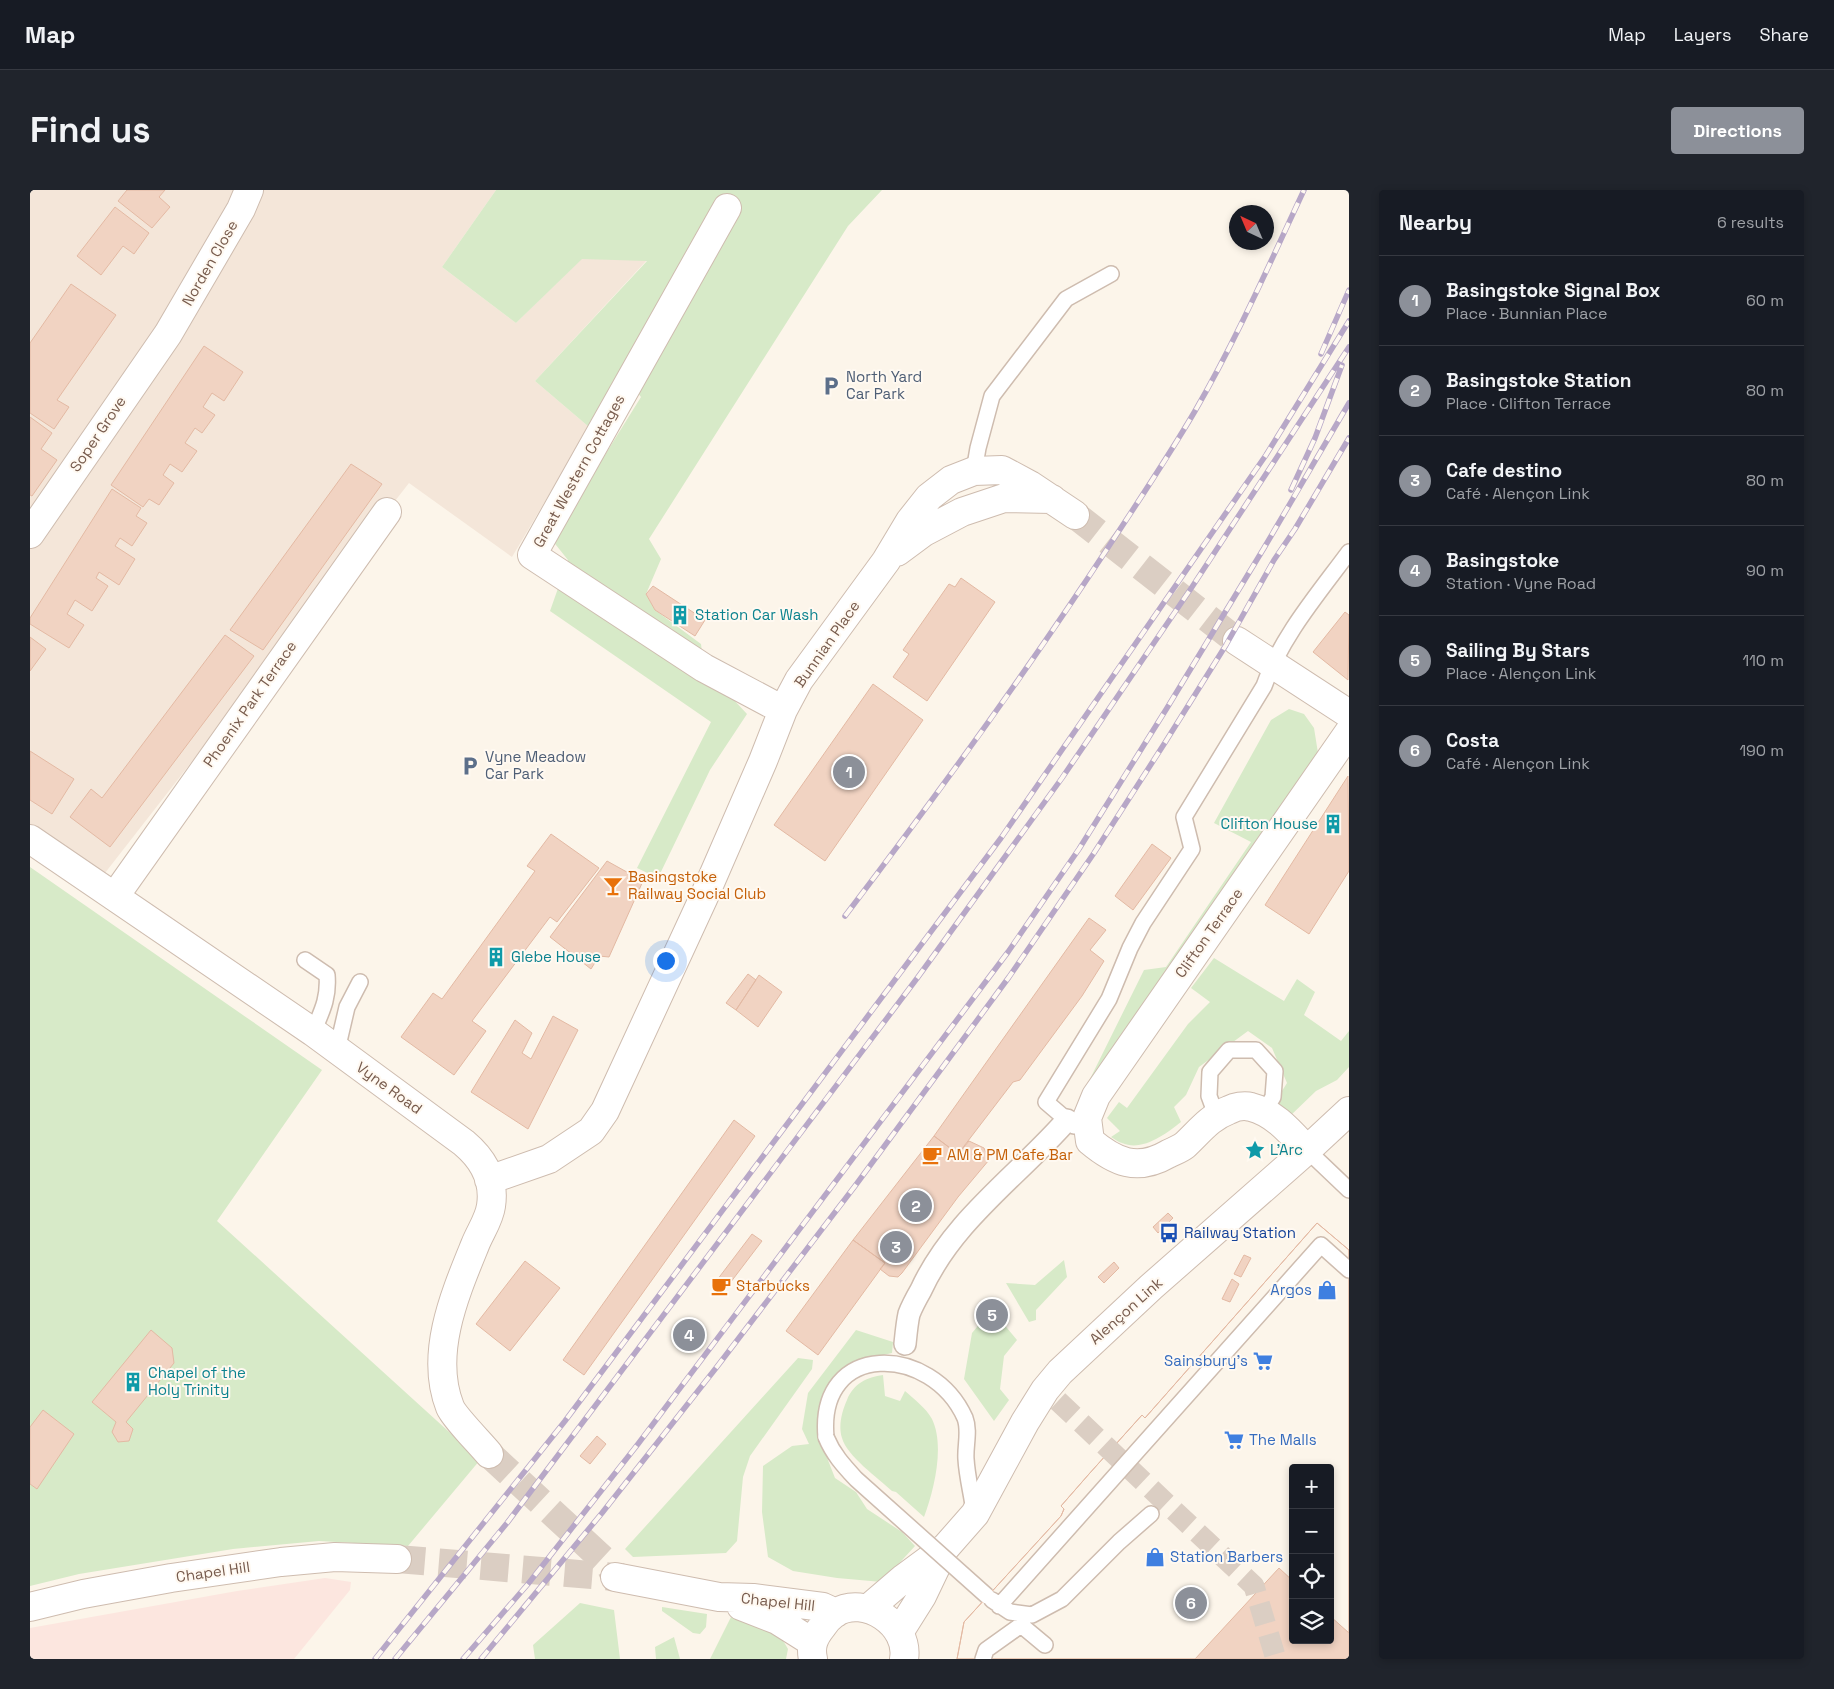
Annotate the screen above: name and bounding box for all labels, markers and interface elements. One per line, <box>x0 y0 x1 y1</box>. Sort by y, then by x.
text: Map <box>25 19 75 50</box>
text: Map <box>1608 23 1646 46</box>
text: Layers <box>1674 23 1731 46</box>
text: Share <box>1759 23 1809 46</box>
button: Directions <box>1671 107 1804 154</box>
text: Find us <box>30 108 151 152</box>
north arrow <box>1229 205 1274 250</box>
text: Nearby <box>1399 209 1472 236</box>
text: 6 results <box>1717 212 1784 233</box>
street label: Norden Close <box>177 217 242 309</box>
text: Basingstoke Signal Box <box>1446 278 1660 303</box>
text: 1 <box>1411 290 1419 311</box>
text: 60 m <box>1746 290 1784 311</box>
text: Place · Bunnian Place <box>1446 303 1607 324</box>
place label: North Yard Car Park <box>846 367 922 403</box>
text: Basingstoke Station <box>1446 368 1632 393</box>
parking icon: North Yard Car Park <box>820 375 842 397</box>
text: 2 <box>1410 380 1420 401</box>
text: 80 m <box>1746 380 1784 401</box>
street label: Great Western Cottages <box>529 391 629 551</box>
street label: Soper Grove <box>65 392 130 475</box>
text: Place · Clifton Terrace <box>1446 393 1611 414</box>
text: Cafe destino <box>1446 458 1562 483</box>
text: 3 <box>1410 470 1420 491</box>
text: 80 m <box>1746 470 1784 491</box>
text: Café · Alençon Link <box>1446 483 1590 504</box>
text: Basingstoke <box>1446 548 1559 573</box>
text: 4 <box>1410 560 1420 581</box>
text: 90 m <box>1746 560 1784 581</box>
text: Station · Vyne Road <box>1446 573 1596 594</box>
street label: Bunnian Place <box>790 596 864 691</box>
building icon: Station Car Wash <box>669 604 691 626</box>
place label: Station Car Wash <box>695 605 818 624</box>
street label: Phoenix Park Terrace <box>199 637 301 771</box>
text: Sailing By Stars <box>1446 638 1590 663</box>
text: 5 <box>1410 650 1420 671</box>
text: 110 m <box>1742 650 1784 671</box>
text: Place · Alençon Link <box>1446 663 1596 684</box>
text: Costa <box>1446 728 1499 753</box>
text: 6 <box>1410 740 1420 761</box>
text: 190 m <box>1739 740 1784 761</box>
place label: Vyne Meadow Car Park <box>485 747 586 783</box>
pin: 1 <box>833 753 865 791</box>
text: Café · Alençon Link <box>1446 753 1590 774</box>
parking icon: Vyne Meadow Car Park <box>459 755 481 777</box>
building icon: Clifton House <box>1322 813 1344 835</box>
place label: Clifton House <box>1221 814 1318 833</box>
place label: Basingstoke Railway Social Club <box>628 867 766 903</box>
bar icon: Basingstoke Railway Social Club <box>602 875 624 897</box>
street label: Clifton Terrace <box>1171 884 1247 981</box>
building icon: Glebe House <box>485 946 507 968</box>
place label: Glebe House <box>511 947 601 966</box>
your location <box>653 948 679 974</box>
street label: Vyne Road <box>353 1057 426 1118</box>
place icon: L'Arc <box>1244 1139 1266 1161</box>
place label: L'Arc <box>1270 1140 1303 1159</box>
cafe icon: AM & PM Cafe Bar <box>921 1144 943 1166</box>
place label: AM & PM Cafe Bar <box>947 1145 1073 1164</box>
pin: 2 <box>900 1187 932 1225</box>
bus stop icon: Railway Station <box>1158 1222 1180 1244</box>
place label: Railway Station <box>1184 1223 1296 1242</box>
pin: 3 <box>880 1228 912 1266</box>
street label: Alençon Link <box>1085 1273 1166 1348</box>
cafe icon: Starbucks <box>710 1275 732 1297</box>
place label: Starbucks <box>736 1276 810 1295</box>
shop icon: Argos <box>1316 1279 1338 1301</box>
place label: Argos <box>1270 1280 1312 1299</box>
pin: 5 <box>976 1296 1008 1334</box>
pin: 4 <box>673 1316 705 1354</box>
supermarket icon: Sainsbury's <box>1252 1350 1274 1372</box>
place label: Sainsbury's <box>1164 1351 1248 1370</box>
place label: Chapel of the Holy Trinity <box>148 1363 246 1399</box>
building icon: Chapel of the Holy Trinity <box>122 1371 144 1393</box>
supermarket icon: The Malls <box>1223 1429 1245 1451</box>
place label: The Malls <box>1249 1430 1317 1449</box>
map controls <box>1289 1464 1334 1644</box>
button: + <box>1289 1464 1334 1509</box>
button: − <box>1289 1509 1334 1554</box>
shop icon: Station Barbers <box>1144 1546 1166 1568</box>
place label: Station Barbers <box>1170 1547 1283 1566</box>
button: locate <box>1289 1554 1334 1599</box>
street label: Chapel Hill <box>175 1557 251 1586</box>
pin: 6 <box>1175 1584 1207 1622</box>
street label: Chapel Hill <box>740 1588 816 1615</box>
button: layers <box>1289 1599 1334 1644</box>

